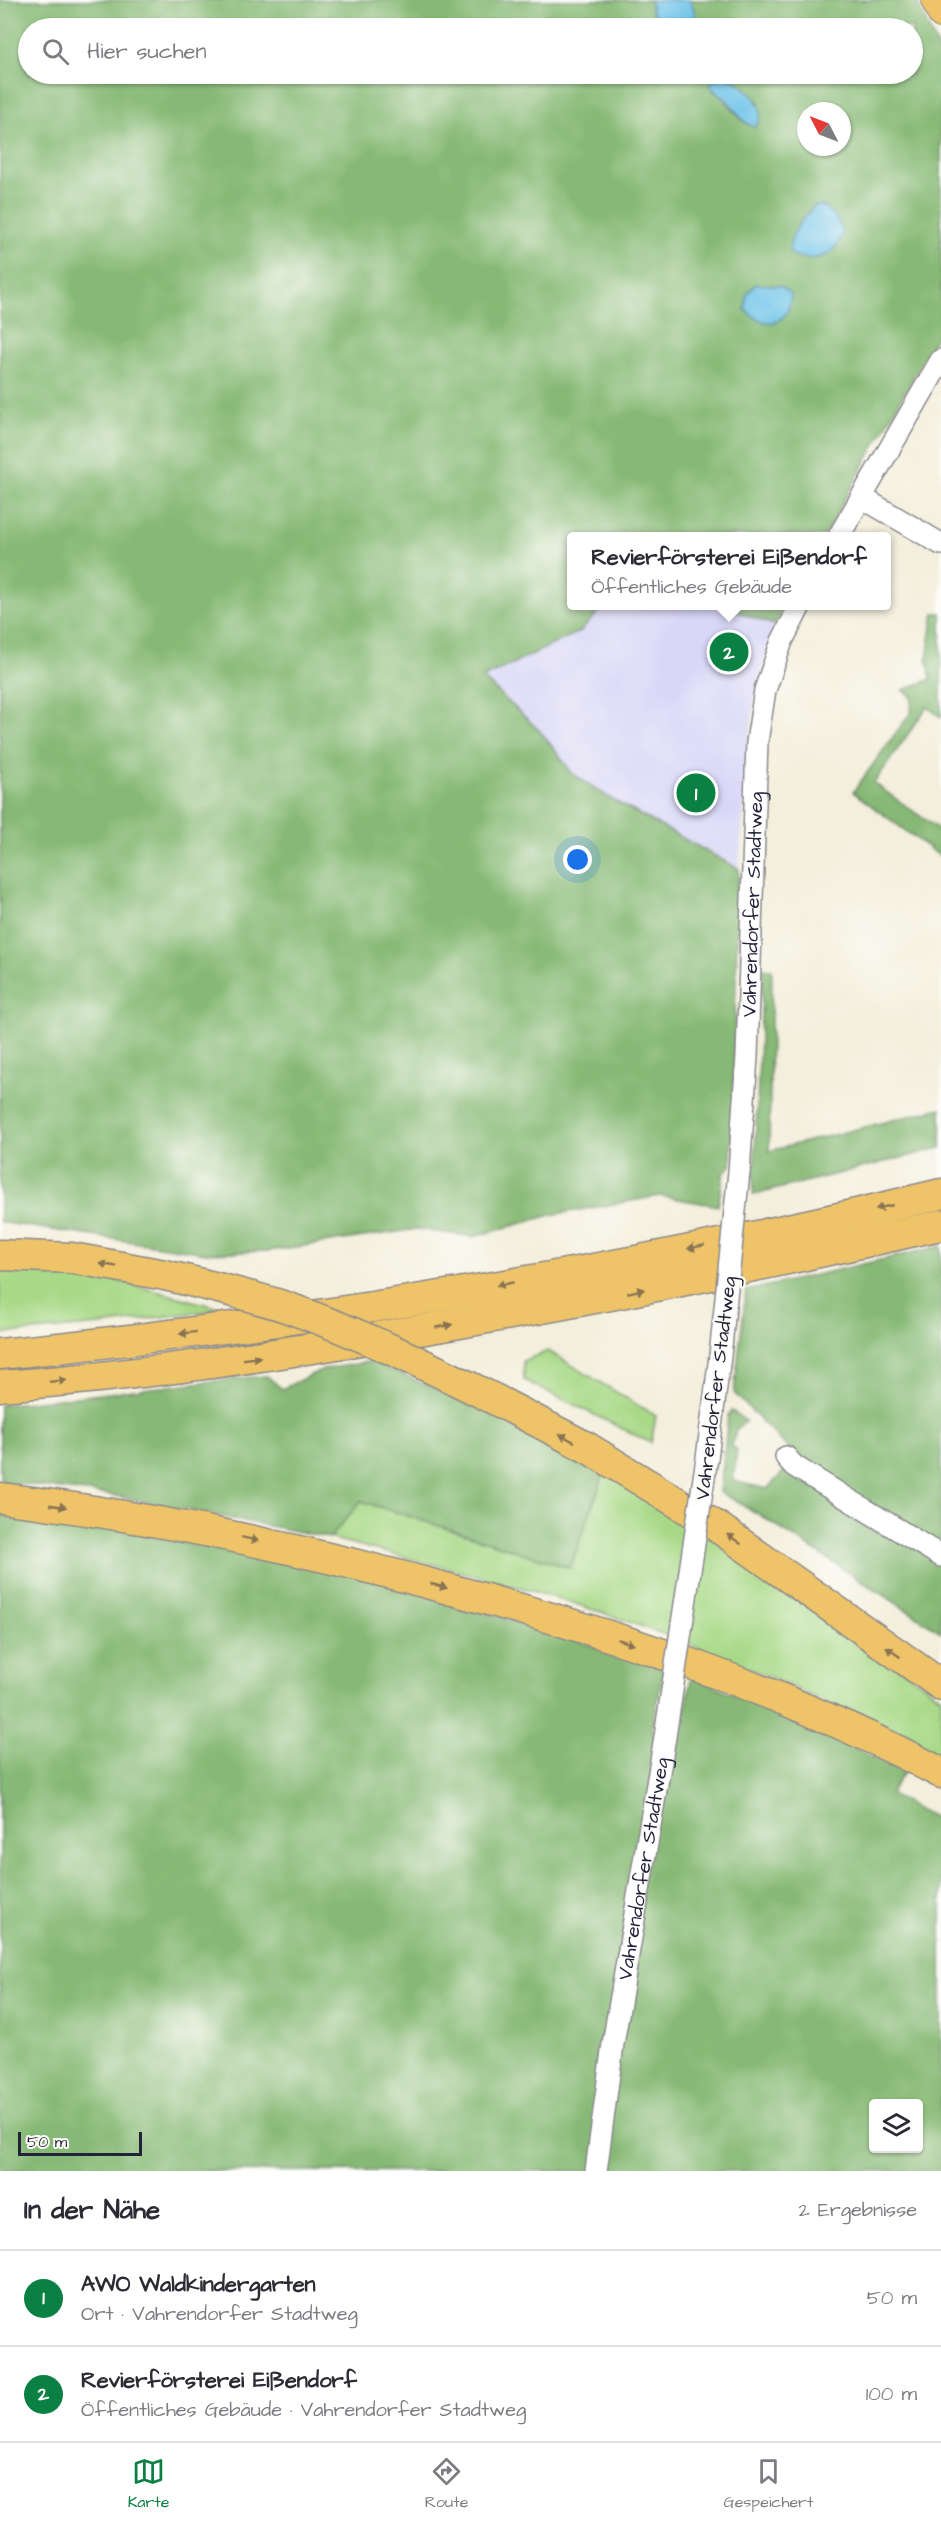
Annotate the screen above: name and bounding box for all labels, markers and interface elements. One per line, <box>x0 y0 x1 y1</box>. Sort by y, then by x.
search box <box>18 18 923 84</box>
icon: search <box>39 35 72 68</box>
text: Hier suchen <box>87 36 206 67</box>
north arrow <box>797 102 851 156</box>
popup <box>567 532 891 610</box>
text: Revierförsterei Eißendorf <box>591 542 867 573</box>
text: Öffentliches Gebäude <box>591 573 792 601</box>
pin: 2 <box>710 630 748 674</box>
pin: 1 <box>676 770 716 816</box>
street label: Vahrendorfer Stadtweg <box>735 791 771 1018</box>
your location <box>563 845 592 874</box>
one-way arrow <box>875 1202 893 1212</box>
one-way arrow <box>686 1243 705 1252</box>
one-way arrow <box>98 1260 117 1269</box>
street label: Vahrendorfer Stadtweg <box>688 1274 745 1502</box>
one-way arrow <box>495 1280 514 1289</box>
one-way arrow <box>627 1286 646 1295</box>
one-way arrow <box>435 1321 454 1330</box>
one-way arrow <box>178 1329 197 1338</box>
one-way arrow <box>242 1353 261 1362</box>
one-way arrow <box>49 1376 68 1386</box>
one-way arrow <box>559 1433 576 1443</box>
one-way arrow <box>49 1501 68 1510</box>
one-way arrow <box>727 1533 743 1545</box>
one-way arrow <box>241 1535 259 1545</box>
one-way arrow <box>430 1582 448 1591</box>
one-way arrow <box>617 1638 635 1648</box>
one-way arrow <box>886 1646 902 1658</box>
street label: Vahrendorfer Stadtweg <box>611 1755 677 1982</box>
map controls <box>869 2099 923 2153</box>
button: layers <box>869 2099 923 2153</box>
scale bar <box>18 2129 142 2156</box>
text: 50 m <box>27 2131 67 2153</box>
text: In der Nähe <box>24 2192 160 2228</box>
text: 2 Ergebnisse <box>798 2196 917 2224</box>
text: AWO Waldkindergarten <box>81 2269 316 2300</box>
text: 1 <box>42 2284 45 2312</box>
text: 50 m <box>867 2284 917 2312</box>
text: Ort · Vahrendorfer Stadtweg <box>81 2300 358 2328</box>
text: Revierförsterei Eißendorf <box>81 2365 357 2396</box>
text: 2 <box>38 2380 49 2408</box>
text: 100 m <box>866 2380 917 2408</box>
text: Öffentliches Gebäude · Vahrendorfer Stadtweg <box>81 2396 526 2424</box>
tab: Karte <box>128 2455 169 2513</box>
tab: Route <box>425 2455 468 2513</box>
tab: Gespeichert <box>724 2455 813 2513</box>

